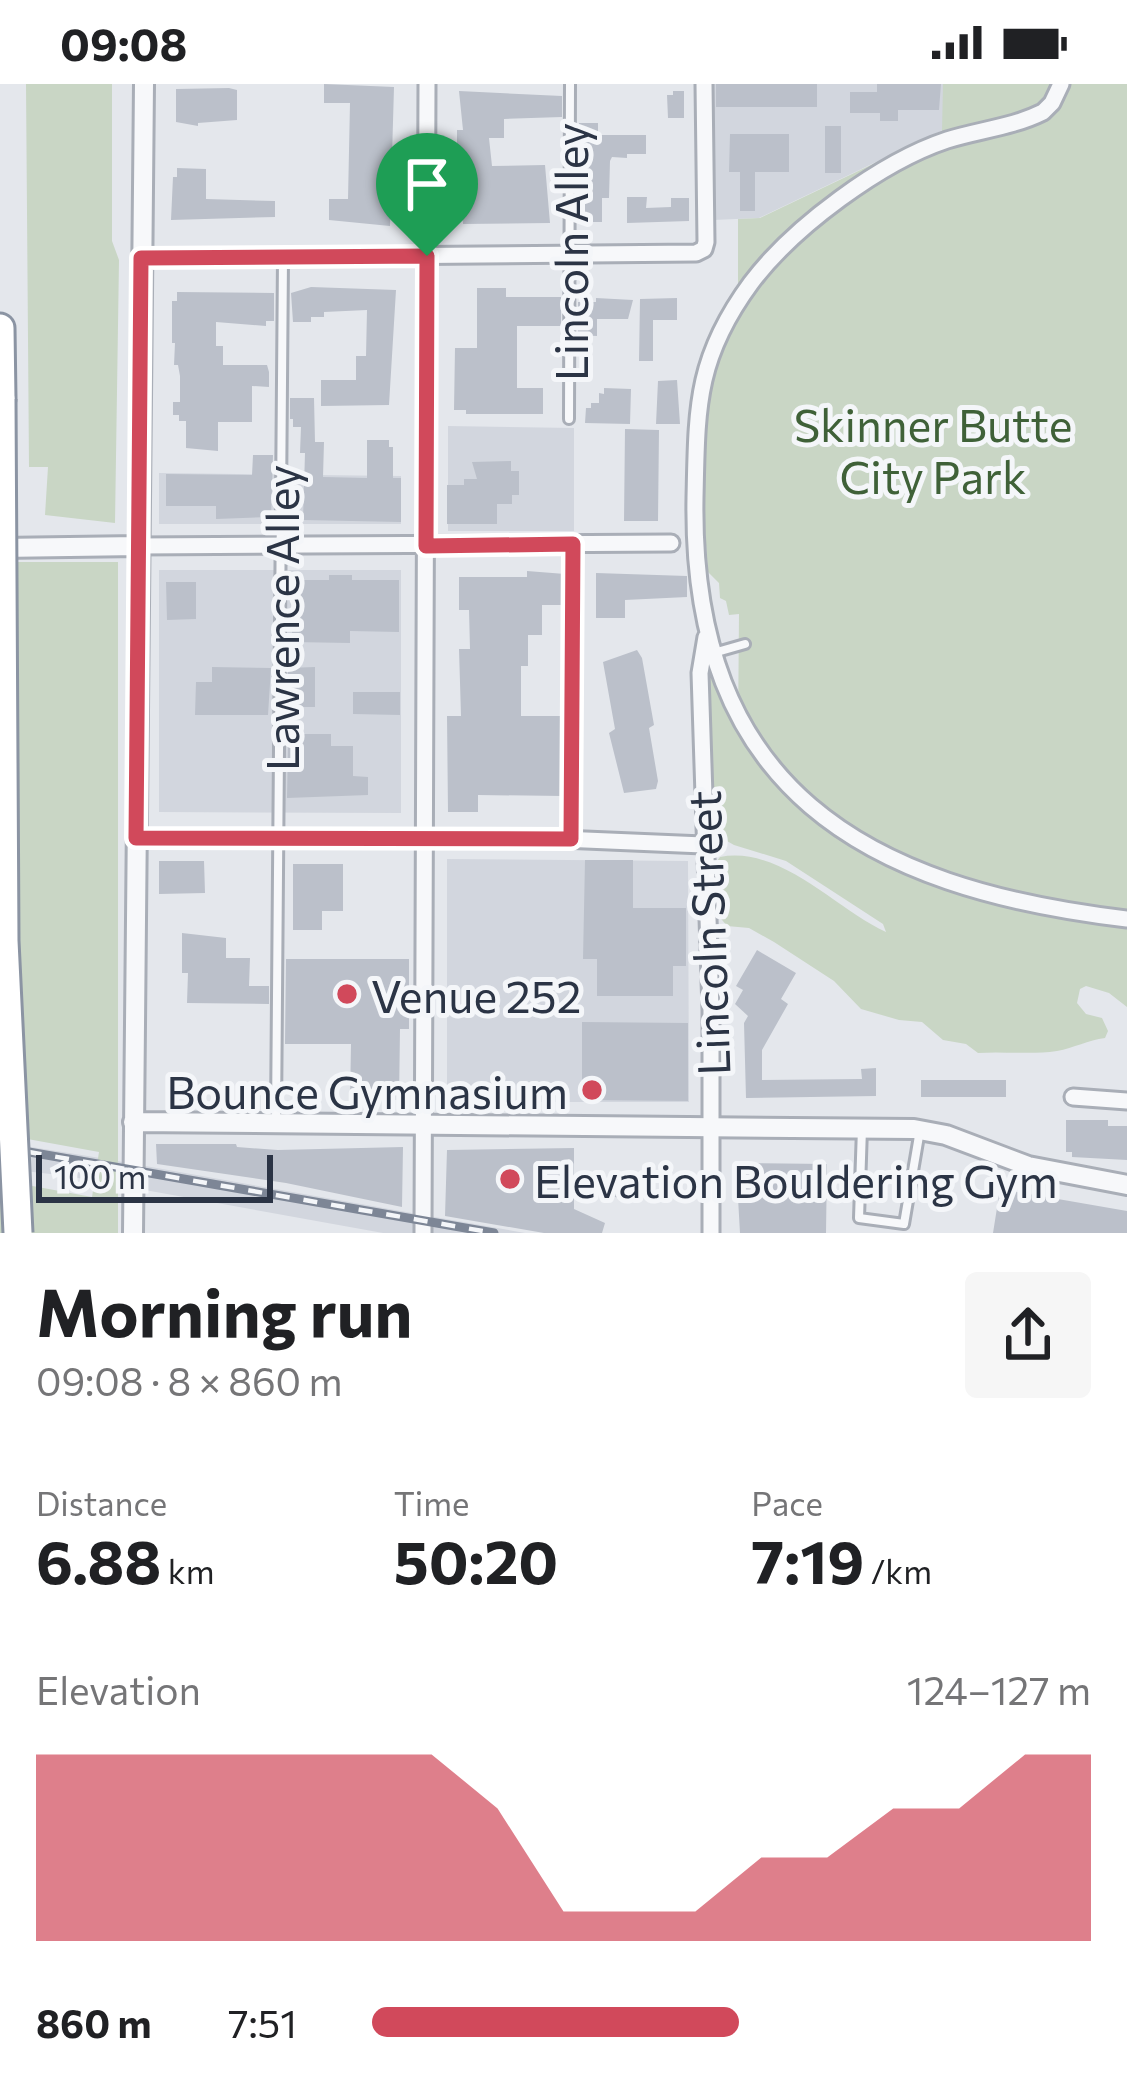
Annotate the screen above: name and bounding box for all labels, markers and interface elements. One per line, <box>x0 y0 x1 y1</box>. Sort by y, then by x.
text: 09:08 <box>60 15 187 70</box>
street label: Lincoln Alley <box>542 123 597 381</box>
pin <box>376 133 478 256</box>
icon: arrive <box>394 151 460 217</box>
park label: Skinner Butte City Park <box>794 396 1072 503</box>
street label: Lawrence Alley <box>253 465 308 771</box>
street label: Lincoln Street <box>675 789 739 1077</box>
place label: Venue 252 <box>371 967 582 1022</box>
marker: Venue 252 <box>334 981 360 1007</box>
place label: Bounce Gymnasium <box>166 1063 568 1118</box>
marker: Bounce Gymnasium <box>579 1077 605 1103</box>
scale bar <box>36 1149 273 1202</box>
place label: Elevation Bouldering Gym <box>534 1152 1058 1207</box>
text: 100 m <box>54 1155 146 1196</box>
marker: Elevation Bouldering Gym <box>497 1166 523 1192</box>
text: Morning run <box>36 1270 413 1351</box>
button: share <box>965 1272 1091 1398</box>
text: 09:08 · 8 × 860 m <box>36 1356 343 1404</box>
text: Distance <box>36 1482 167 1523</box>
text: Time <box>394 1482 470 1523</box>
text: Pace <box>751 1482 823 1523</box>
text: 6.88 <box>36 1523 161 1596</box>
text: 50:20 <box>394 1523 558 1596</box>
text: 7:19 <box>751 1523 864 1596</box>
text: km <box>161 1550 214 1591</box>
text: /km <box>864 1550 932 1591</box>
text: Elevation <box>36 1665 201 1713</box>
text: 124–127 m <box>907 1665 1091 1713</box>
text: 860 m <box>36 1998 152 2046</box>
text: 7:51 <box>228 1998 297 2046</box>

